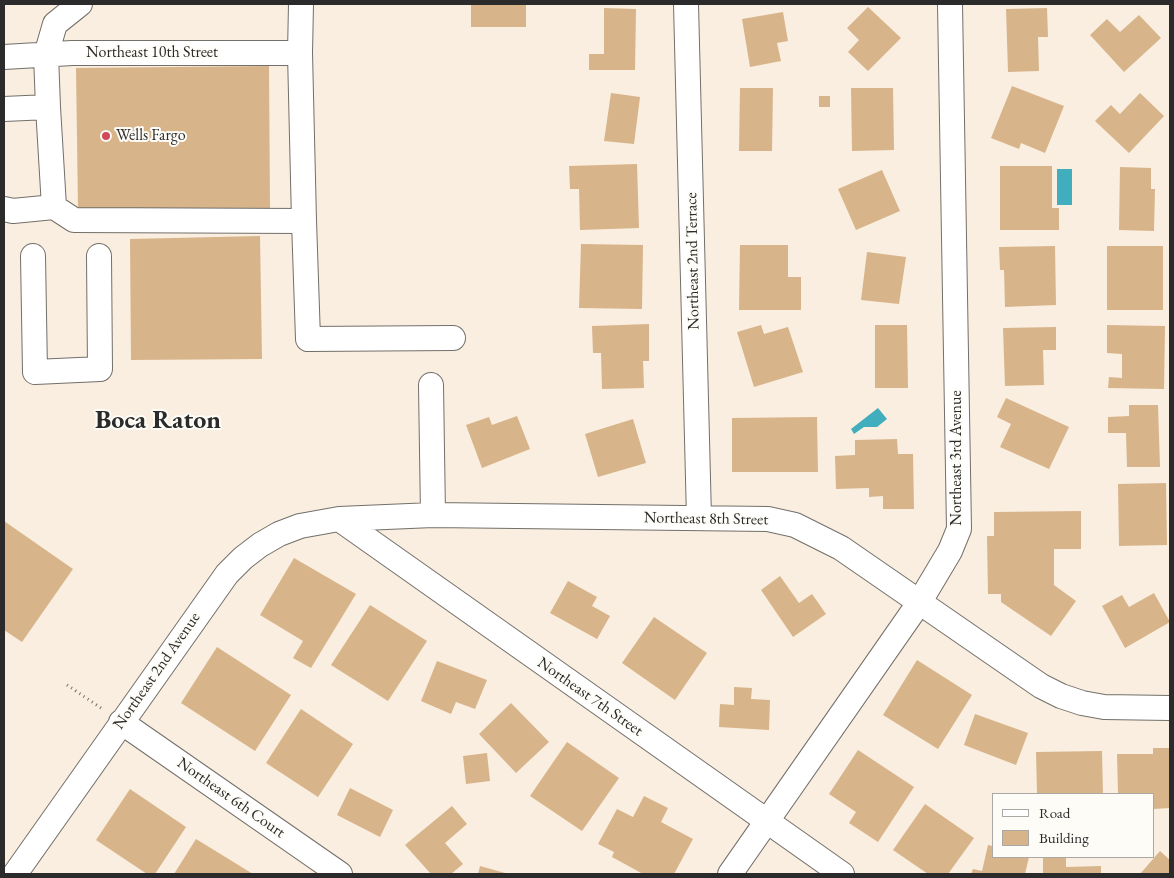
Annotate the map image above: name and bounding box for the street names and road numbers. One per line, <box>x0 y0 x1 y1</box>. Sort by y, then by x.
street label: Northeast 10th Street <box>86 43 218 63</box>
street label: Northeast 2nd Terrace <box>682 192 704 330</box>
street label: Northeast 3rd Avenue <box>947 390 967 526</box>
street label: Northeast 8th Street <box>644 508 768 530</box>
street label: Northeast 2nd Avenue <box>109 609 205 733</box>
street label: Northeast 7th Street <box>533 653 647 741</box>
street label: Northeast 6th Court <box>173 754 289 842</box>

